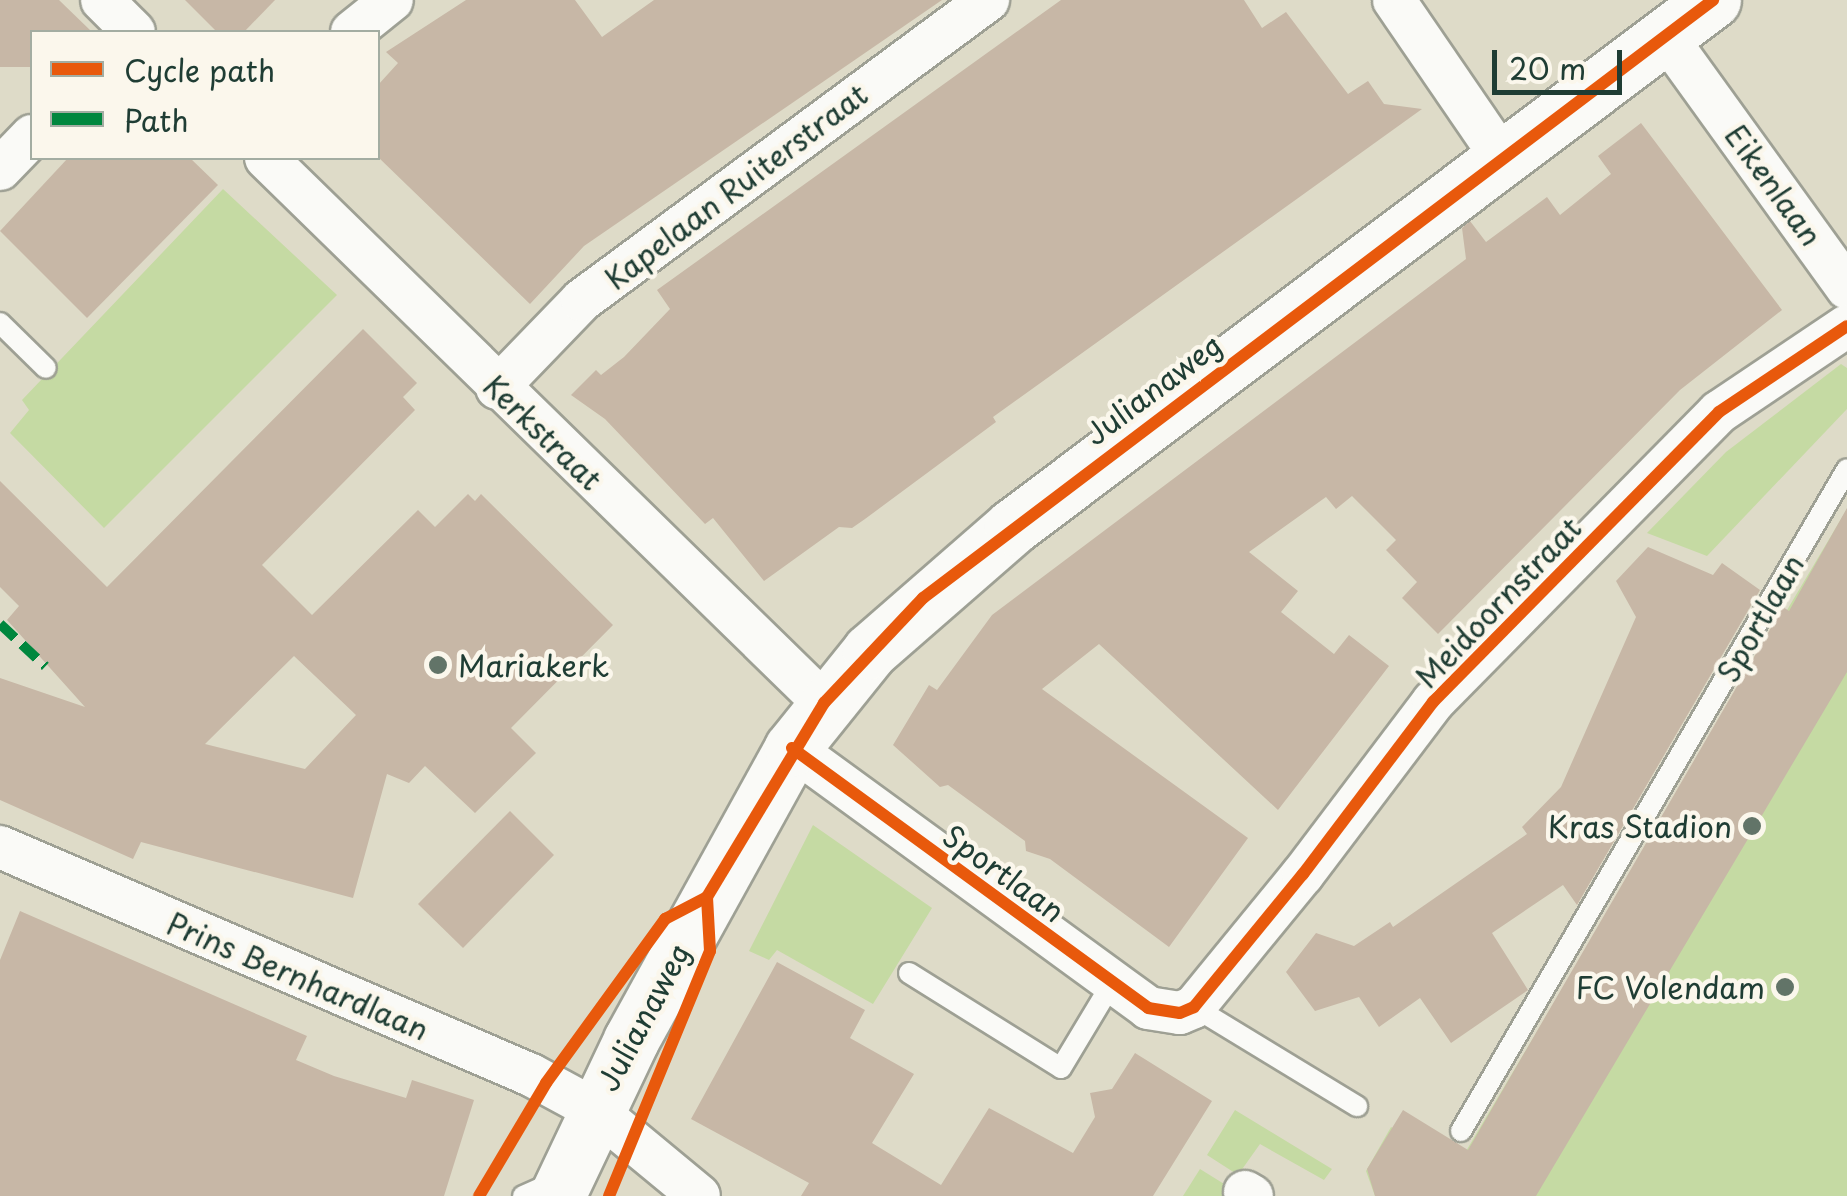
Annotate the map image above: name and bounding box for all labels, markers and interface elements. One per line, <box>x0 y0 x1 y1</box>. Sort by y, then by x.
legend <box>30 30 380 160</box>
scale bar <box>1497 30 1627 92</box>
text: 20 m <box>1509 45 1586 90</box>
text: Cycle path <box>124 47 275 92</box>
street label: Kapelaan Ruiterstraat <box>598 76 874 296</box>
text: Path <box>124 97 189 142</box>
street label: Eikenlaan <box>1718 117 1830 253</box>
street label: Julianaweg <box>1077 326 1229 452</box>
street label: Kerkstraat <box>476 367 610 497</box>
street label: Meidoornstraat <box>1408 509 1588 695</box>
street label: Sportlaan <box>1709 548 1811 688</box>
place label: Mariakerk <box>458 647 609 683</box>
marker: Mariakerk <box>427 654 449 676</box>
place label: Kras Stadion <box>1547 808 1732 844</box>
marker: Kras Stadion <box>1741 815 1763 837</box>
street label: Sportlaan <box>936 817 1072 929</box>
street label: Prins Bernhardlaan <box>162 905 434 1047</box>
street label: Julianaweg <box>589 937 697 1097</box>
place label: FC Volendam <box>1575 969 1765 1005</box>
marker: FC Volendam <box>1774 976 1796 998</box>

